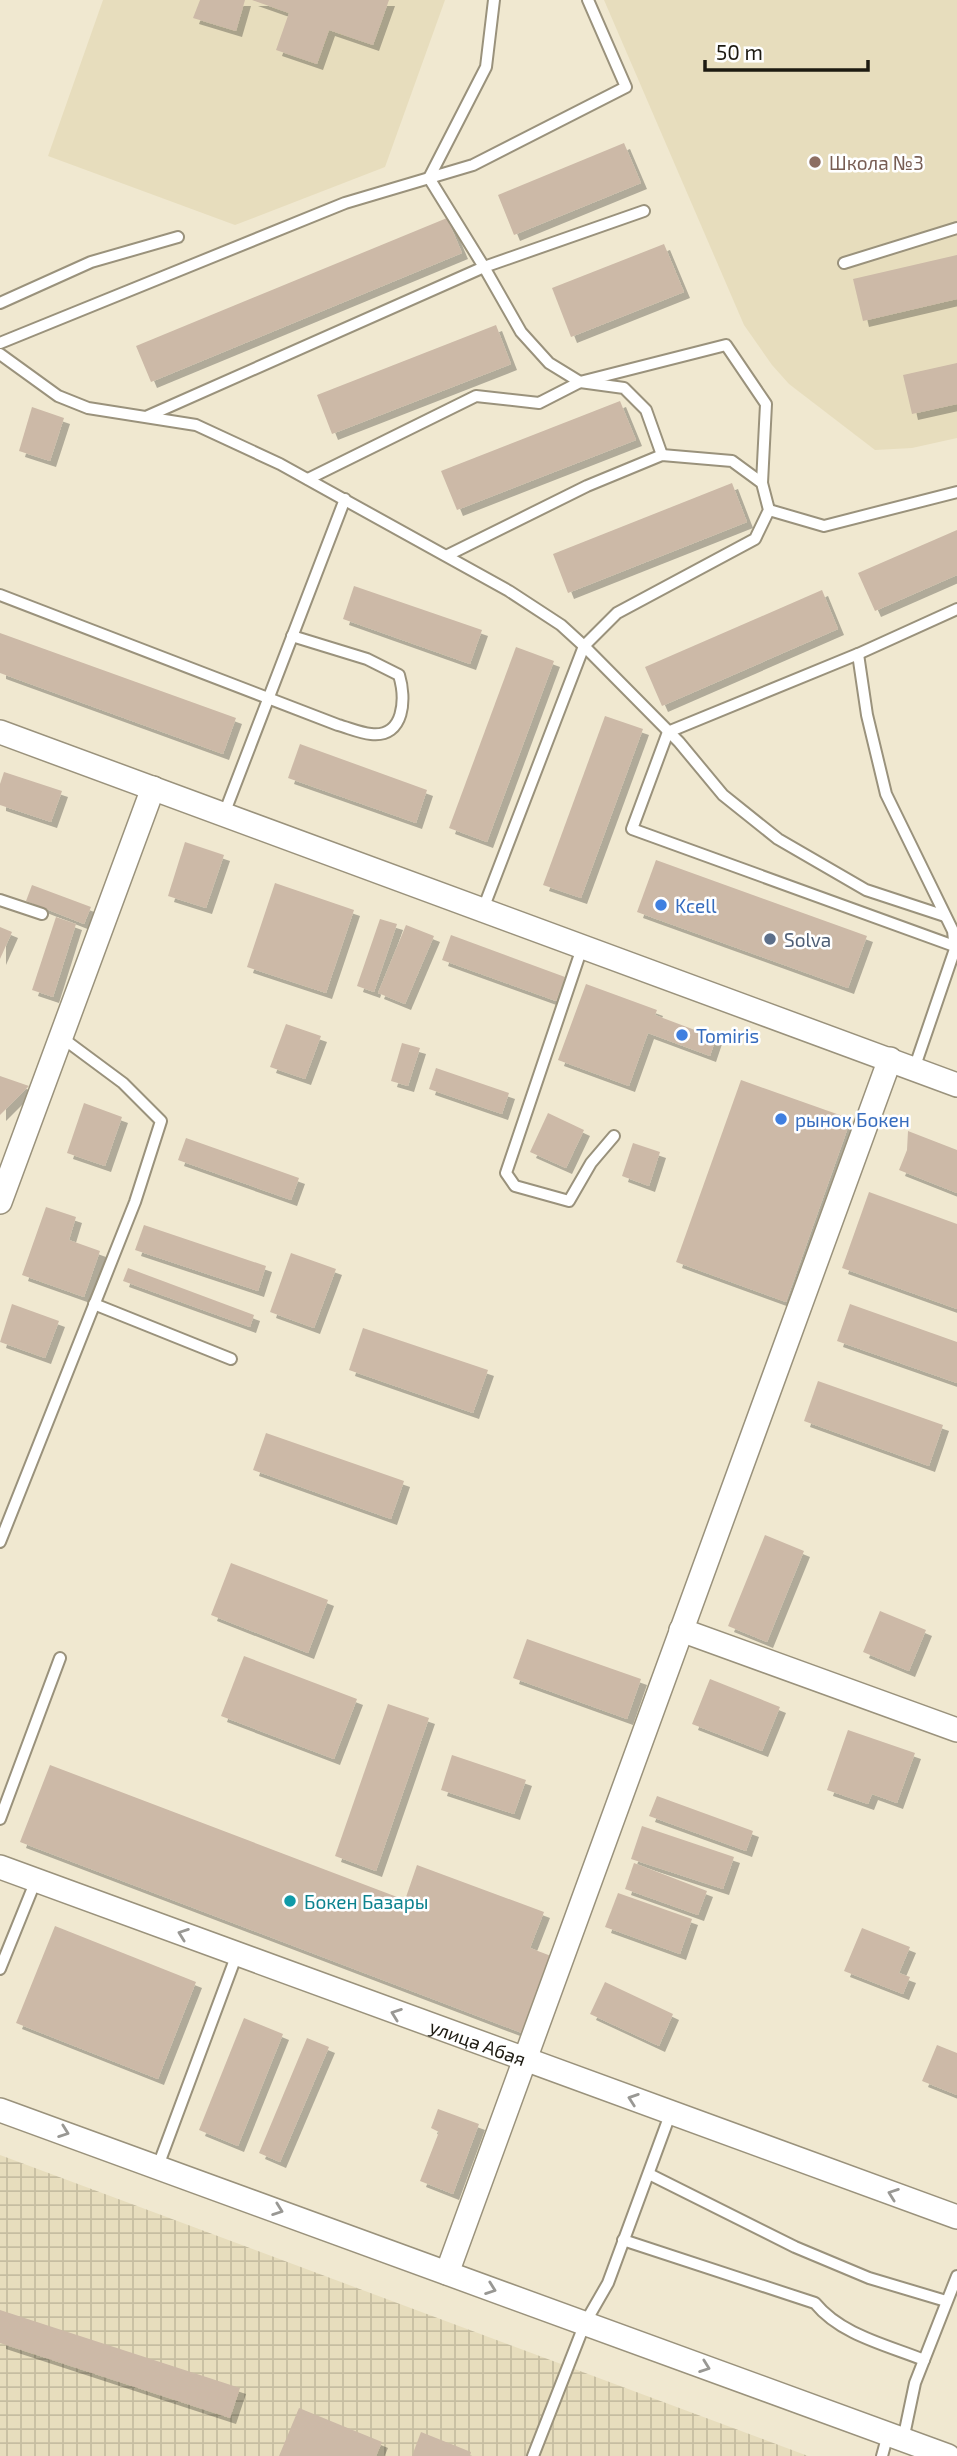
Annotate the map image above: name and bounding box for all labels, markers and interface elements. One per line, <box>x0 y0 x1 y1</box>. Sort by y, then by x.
scale bar <box>705 28 868 72</box>
text: 50 m <box>716 39 763 64</box>
place label: Школа №3 <box>829 151 924 174</box>
marker: Школа №3 <box>807 154 823 170</box>
place label: Kcell <box>675 894 717 917</box>
marker: Kcell <box>653 897 669 913</box>
place label: Solva <box>784 928 831 951</box>
marker: Solva <box>762 931 778 947</box>
place label: Tomiris <box>696 1024 759 1047</box>
marker: Tomiris <box>674 1027 690 1043</box>
place label: рынок Бокен <box>795 1108 910 1131</box>
marker: рынок Бокен <box>773 1111 789 1127</box>
place label: Бокен Базары <box>304 1890 428 1913</box>
marker: Бокен Базары <box>282 1893 298 1909</box>
one-way arrow <box>177 1929 189 1943</box>
one-way arrow <box>391 2008 403 2022</box>
street label: улица Абая <box>426 2014 529 2070</box>
one-way arrow <box>627 2093 640 2107</box>
one-way arrow <box>58 2124 70 2138</box>
one-way arrow <box>887 2188 899 2202</box>
one-way arrow <box>272 2202 284 2216</box>
one-way arrow <box>485 2281 497 2295</box>
one-way arrow <box>699 2359 711 2373</box>

